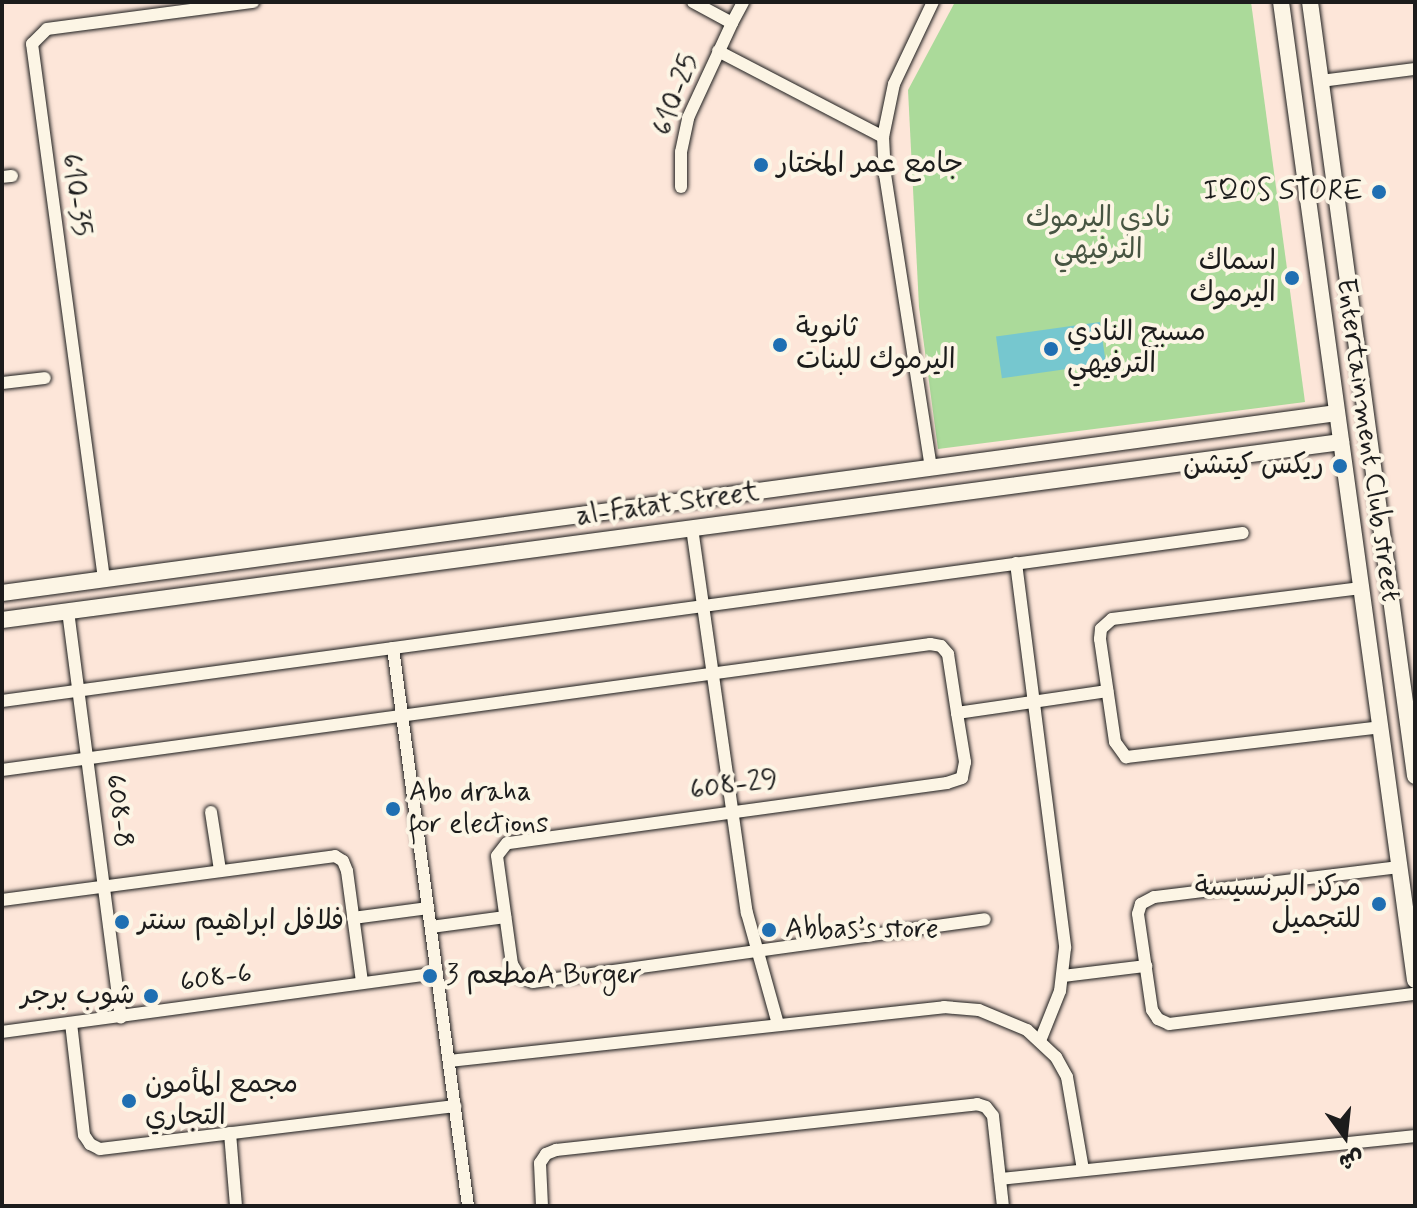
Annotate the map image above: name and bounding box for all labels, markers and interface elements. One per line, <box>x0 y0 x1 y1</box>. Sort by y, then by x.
street label: 610-25 <box>647 50 707 140</box>
place label: جامع عمر المختار <box>777 148 963 182</box>
street label: 610-35 <box>53 151 97 239</box>
marker: جامع عمر المختار <box>752 156 770 174</box>
place label: IQOS STORE <box>1198 175 1363 209</box>
marker: IQOS STORE <box>1370 183 1388 201</box>
park label: نادي اليرموك الترفيهي <box>1026 202 1170 268</box>
place label: اسماك اليرموك <box>1189 245 1276 311</box>
marker: اسماك اليرموك <box>1283 269 1301 287</box>
street label: Entertainment Club street <box>1328 276 1406 604</box>
place label: ثانوية اليرموك للبنات <box>796 312 956 378</box>
place label: مسبح النادي الترفيهي <box>1067 316 1206 382</box>
marker: ثانوية اليرموك للبنات <box>771 336 789 354</box>
marker: مسبح النادي الترفيهي <box>1042 340 1060 358</box>
place label: ريكس كيتشن <box>1183 449 1324 483</box>
marker: ريكس كيتشن <box>1331 457 1349 475</box>
street label: al-Fatat Street <box>574 476 762 534</box>
street label: 608-29 <box>688 763 780 809</box>
street label: 608-8 <box>97 772 139 850</box>
place label: Abo draha for elections <box>409 776 549 842</box>
marker: Abo draha for elections <box>384 800 402 818</box>
place label: مركز البرنسيسة للتجميل <box>1195 871 1361 937</box>
marker: مركز البرنسيسة للتجميل <box>1368 893 1390 915</box>
place label: فلافل ابراهيم سنتر <box>138 905 344 939</box>
marker: فلافل ابراهيم سنتر <box>113 913 131 931</box>
place label: Abbas’s store <box>785 913 939 947</box>
marker: Abbas’s store <box>760 921 778 939</box>
street label: 608-6 <box>178 957 254 1001</box>
place label: مطعم 3A Burger <box>446 959 644 993</box>
marker: مطعم 3A Burger <box>421 967 439 985</box>
place label: شوب برجر <box>21 979 135 1013</box>
marker: شوب برجر <box>142 987 160 1005</box>
place label: مجمع المأمون التجاري <box>145 1068 298 1134</box>
marker: مجمع المأمون التجاري <box>120 1092 138 1110</box>
north arrow <box>1305 1096 1385 1176</box>
text: ش <box>1336 1143 1367 1176</box>

